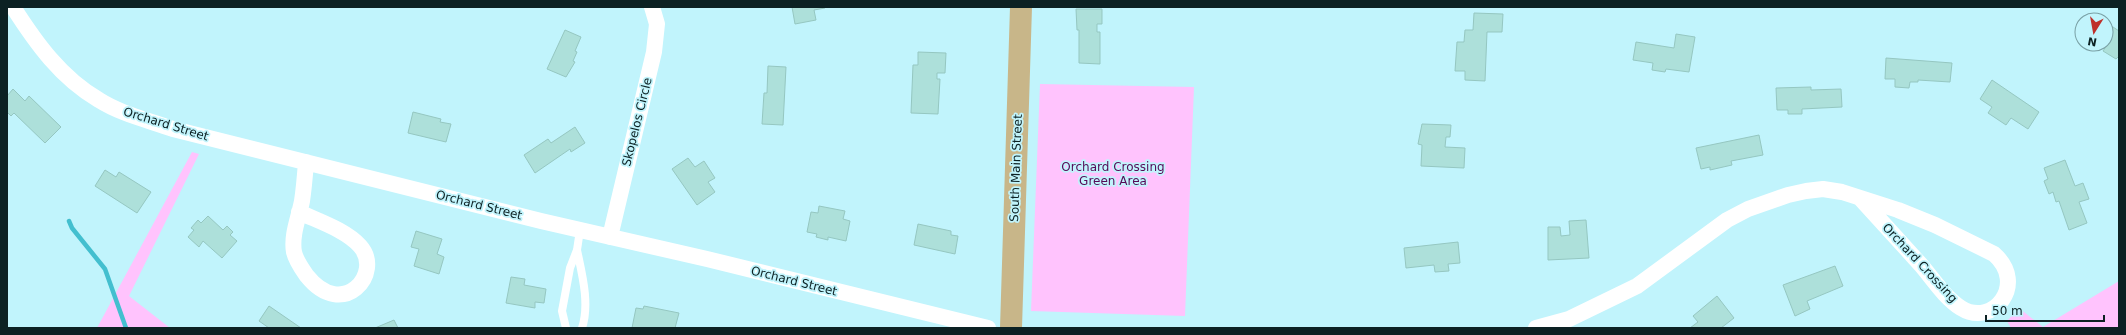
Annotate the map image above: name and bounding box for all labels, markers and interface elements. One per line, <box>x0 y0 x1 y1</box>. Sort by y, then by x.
north arrow <box>2074 12 2114 52</box>
text: N <box>2086 34 2098 49</box>
street label: Skopelos Circle <box>619 76 655 168</box>
street label: Orchard Street <box>122 104 211 144</box>
street label: South Main Street <box>1007 114 1025 222</box>
park label: Orchard Crossing Green Area <box>1061 160 1165 188</box>
street label: Orchard Street <box>434 188 524 223</box>
street label: Orchard Crossing <box>1880 220 1960 306</box>
street label: Orchard Street <box>749 264 839 299</box>
scale bar <box>1986 297 2104 323</box>
text: 50 m <box>1992 304 2023 318</box>

